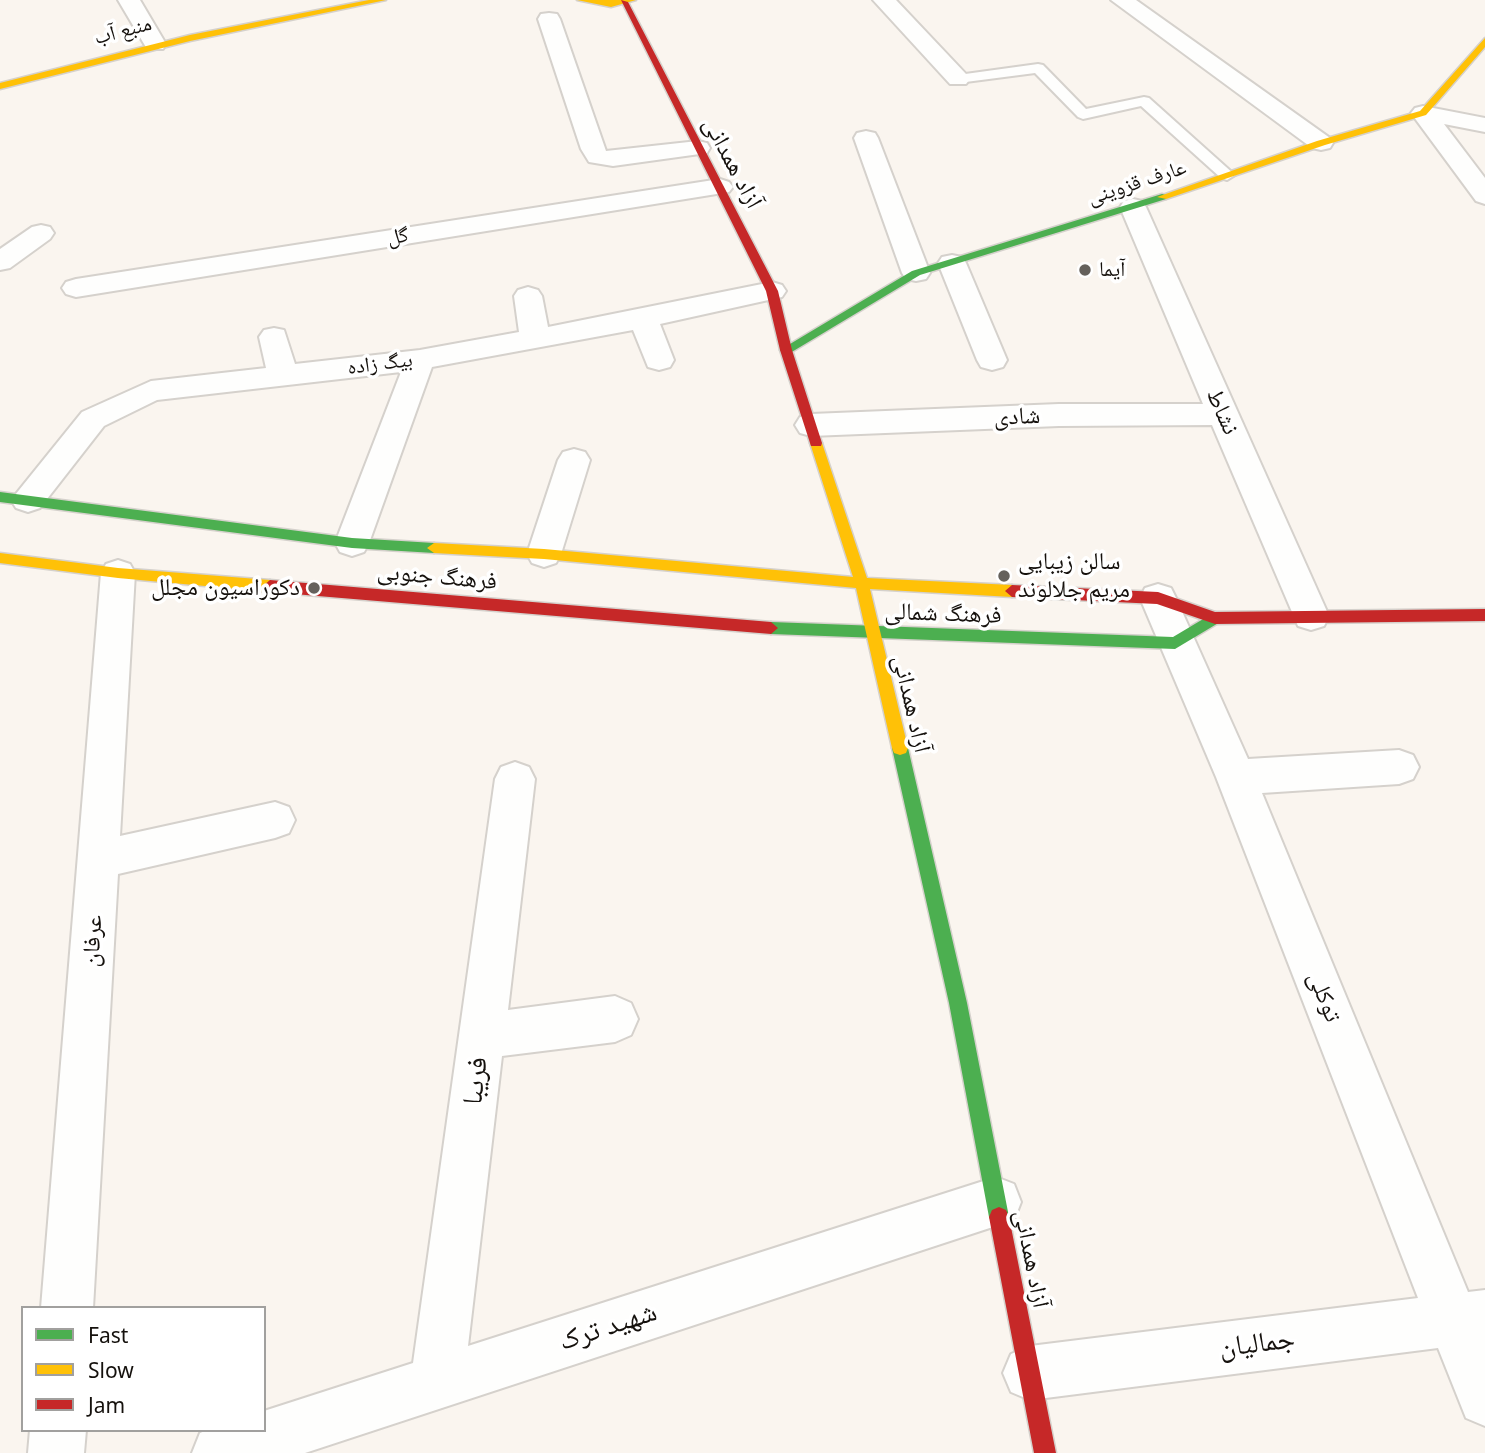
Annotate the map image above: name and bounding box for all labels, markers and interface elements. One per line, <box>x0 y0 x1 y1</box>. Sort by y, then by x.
street label: منبع آب <box>91 11 155 51</box>
street label: آزاد همدانی <box>696 112 768 214</box>
street label: عارف قزوینی <box>1085 155 1189 211</box>
street label: گل <box>386 223 410 251</box>
place label: آيما <box>1099 257 1125 283</box>
marker: آيما <box>1077 262 1093 278</box>
street label: بیگ زاده <box>346 348 414 380</box>
street label: نشاط <box>1199 385 1245 439</box>
street label: شادی <box>993 402 1041 432</box>
place label: سالن زیبایی مریم جلالوند <box>1018 548 1130 604</box>
street label: فرهنگ جنوبی <box>376 557 498 597</box>
marker: سالن زیبایی مریم جلالوند <box>996 568 1012 584</box>
place label: دکوراسیون مجلل <box>151 574 300 602</box>
marker: دکوراسیون مجلل <box>306 580 322 596</box>
street label: فرهنگ شمالی <box>884 598 1002 630</box>
street label: آزاد همدانی <box>886 652 936 756</box>
street label: عرفان <box>77 914 109 968</box>
street label: توکلی <box>1301 968 1347 1026</box>
street label: فریبا <box>456 1055 496 1107</box>
street label: آزاد همدانی <box>1007 1208 1055 1310</box>
street label: شهید ترک <box>555 1295 661 1359</box>
legend <box>21 1306 266 1432</box>
text: Fast <box>88 1321 128 1349</box>
street label: جمالیان <box>1217 1323 1297 1365</box>
text: Slow <box>88 1356 134 1384</box>
text: Jam <box>88 1391 125 1419</box>

